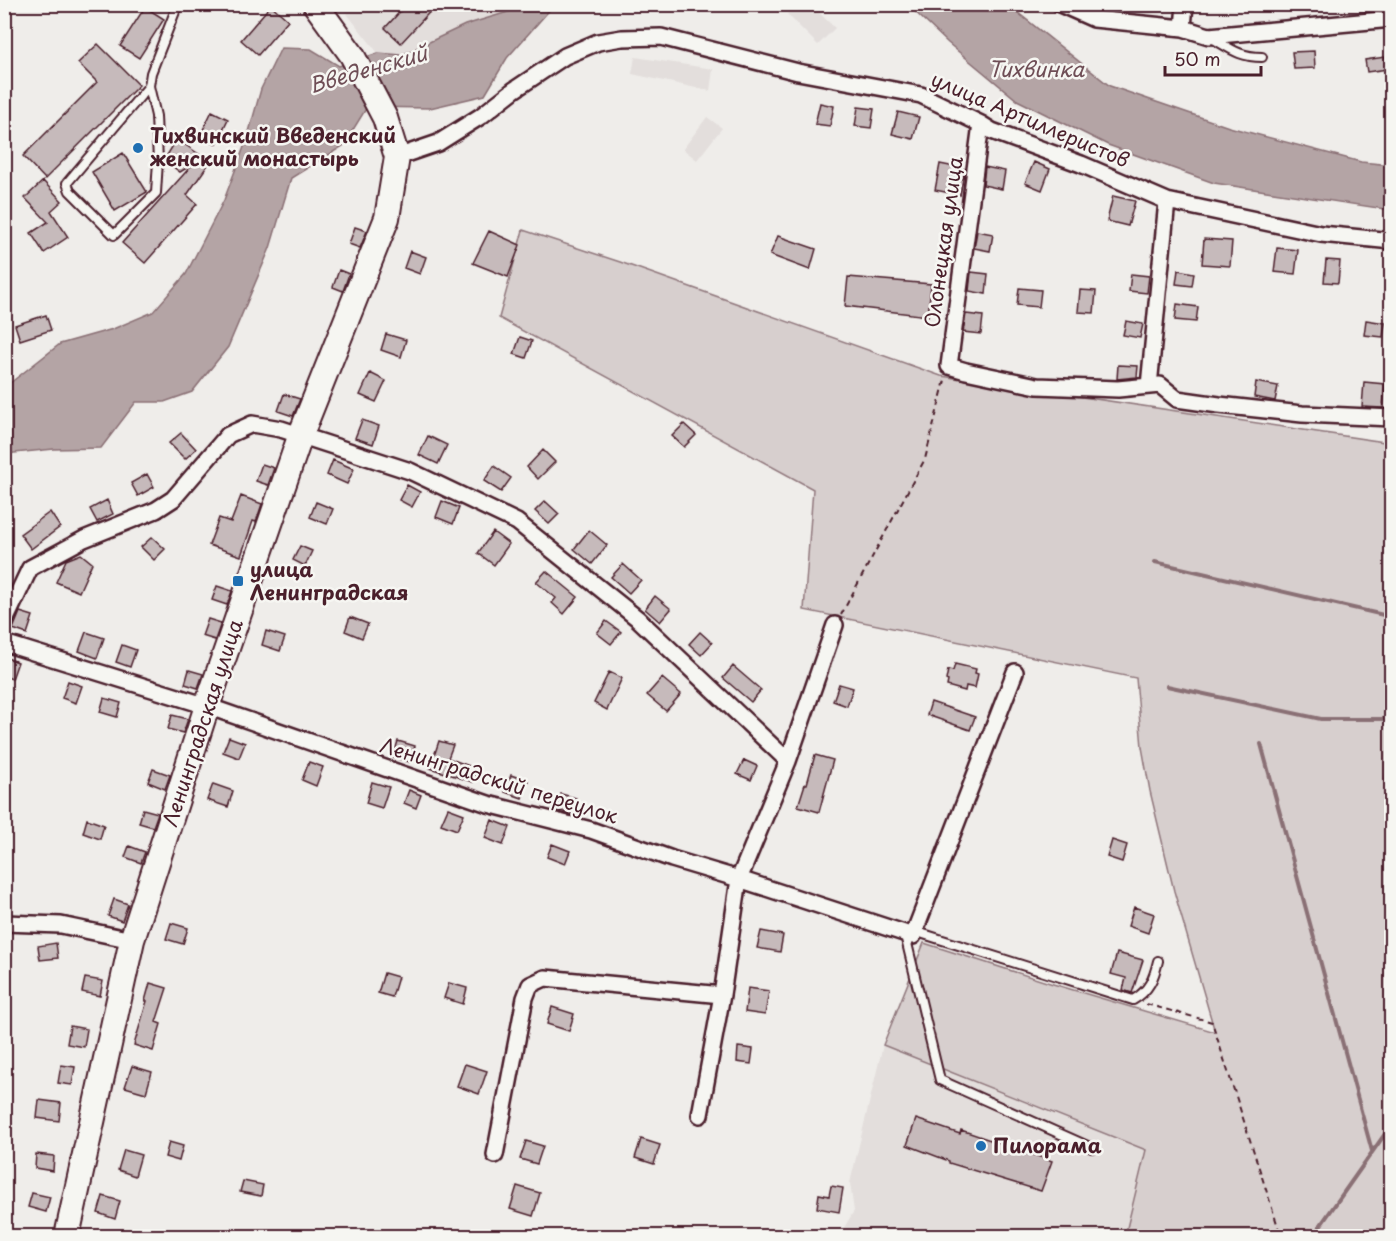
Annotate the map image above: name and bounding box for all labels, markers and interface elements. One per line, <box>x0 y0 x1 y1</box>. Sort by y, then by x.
water label: Введенский <box>305 35 433 100</box>
scale bar <box>1165 39 1261 77</box>
text: 50 m <box>1174 45 1221 72</box>
water label: Тихвинка <box>988 52 1085 84</box>
street label: улица Артиллеристов <box>927 64 1134 174</box>
place label: Тихвинский Введенский женский монастырь <box>150 120 396 173</box>
marker: Тихвинский Введенский женский монастырь <box>131 141 145 155</box>
street label: Олонецкая улица <box>916 154 970 329</box>
place label: улица Ленинградская <box>250 554 409 607</box>
marker: улица Ленинградская <box>231 574 245 588</box>
street label: Ленинградская улица <box>154 615 250 830</box>
street label: Ленинградский переулок <box>377 730 622 831</box>
place label: Пилорама <box>993 1130 1102 1160</box>
marker: Пилорама <box>974 1139 988 1153</box>

